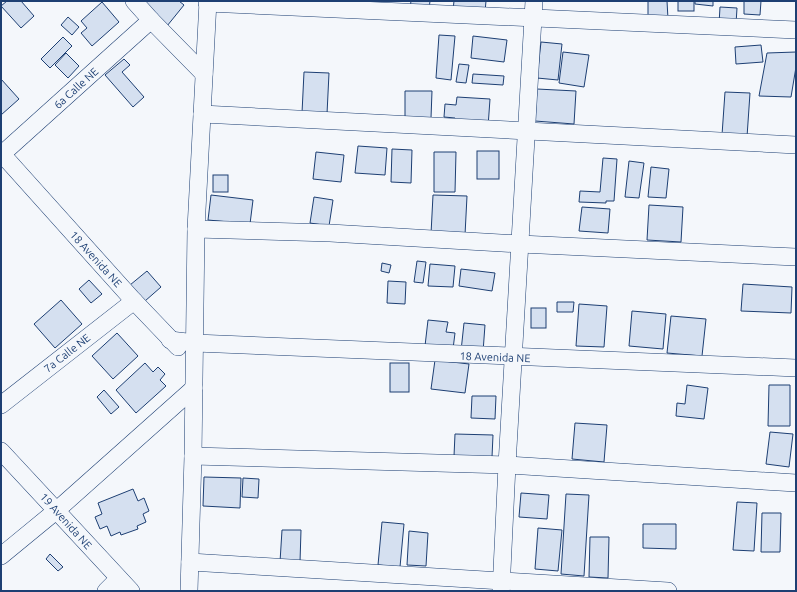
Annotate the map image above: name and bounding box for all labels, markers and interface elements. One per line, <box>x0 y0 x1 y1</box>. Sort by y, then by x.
street label: 6a Calle NE <box>51 65 101 111</box>
street label: 18 Avenida NE <box>68 229 124 289</box>
street label: 7a Calle NE <box>42 331 92 375</box>
street label: 18 Avenida NE <box>459 350 531 364</box>
street label: 19 Avenida NE <box>38 491 94 551</box>

